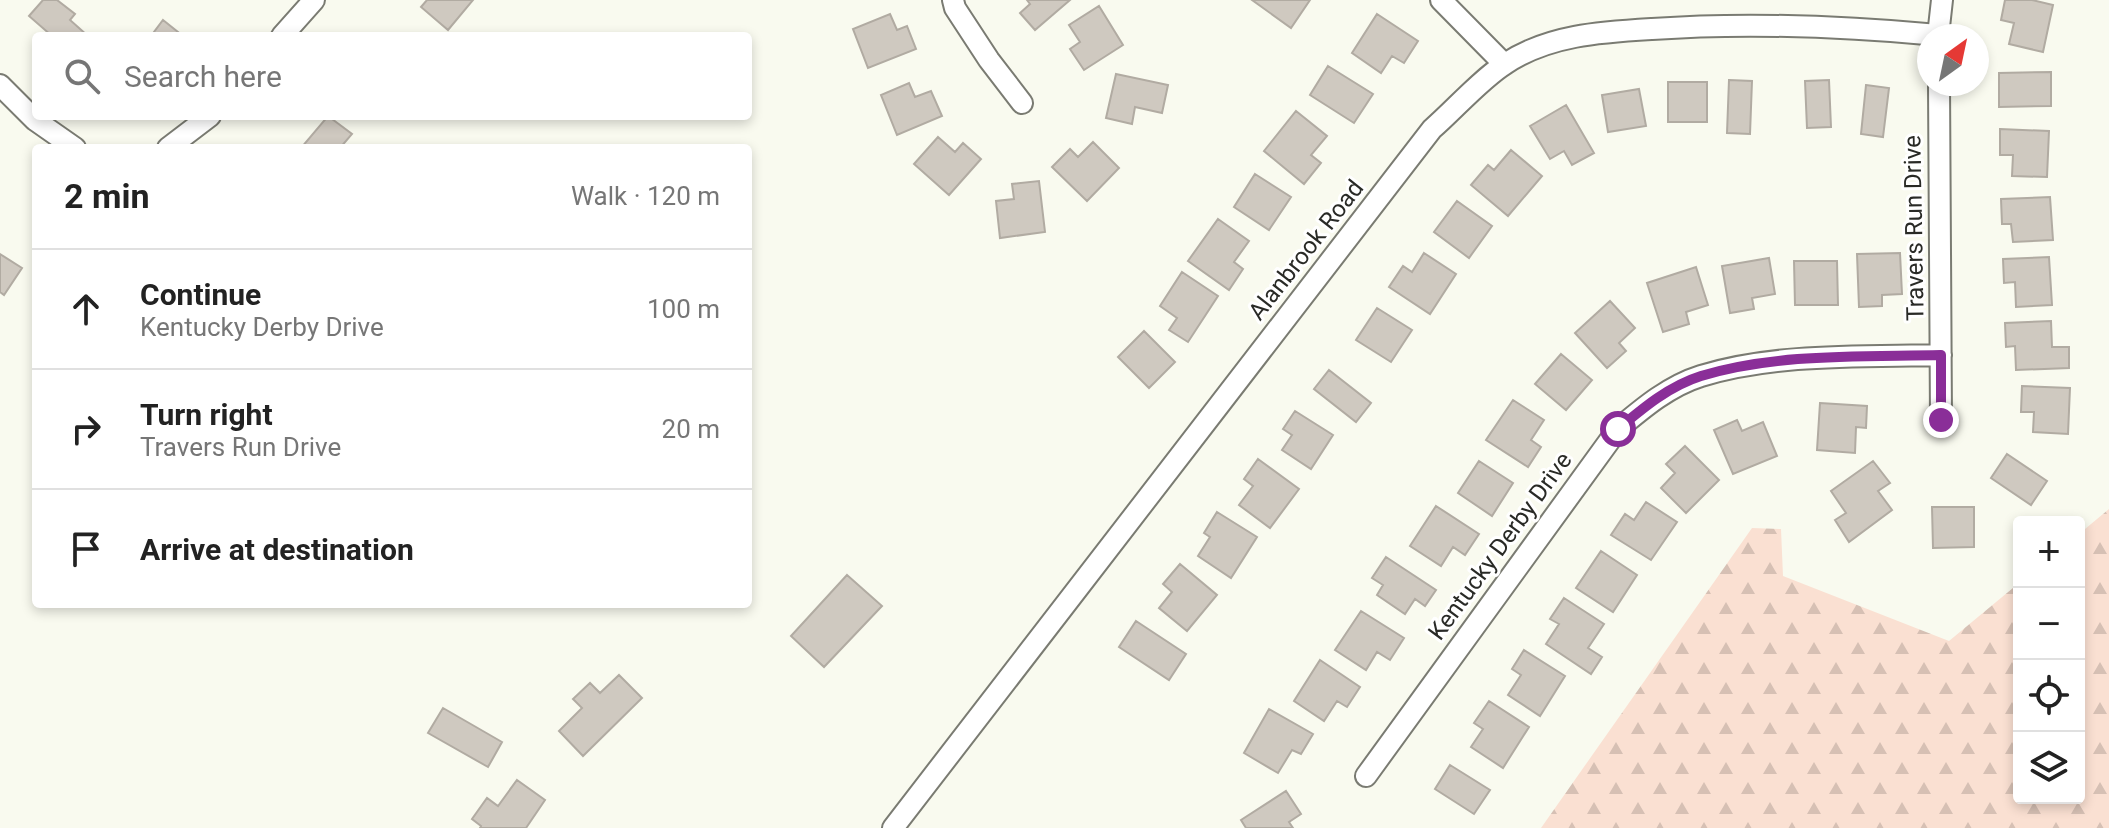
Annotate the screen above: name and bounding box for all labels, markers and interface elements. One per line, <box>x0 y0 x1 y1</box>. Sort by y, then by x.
north arrow <box>1917 24 1989 96</box>
search box <box>32 32 752 120</box>
icon: search <box>60 54 104 98</box>
text: Search here <box>124 59 282 94</box>
street label: Travers Run Drive <box>1898 135 1930 321</box>
street label: Alanbrook Road <box>1243 175 1369 325</box>
text: 2 min <box>64 176 149 216</box>
text: Walk · 120 m <box>571 181 720 211</box>
text: Continue <box>140 277 261 312</box>
icon: ahead <box>64 287 108 331</box>
text: 100 m <box>647 294 720 324</box>
text: Kentucky Derby Drive <box>140 312 384 342</box>
text: Turn right <box>140 397 273 432</box>
route end <box>1923 402 1959 438</box>
icon: right <box>64 407 108 451</box>
route start <box>1600 411 1636 447</box>
text: 20 m <box>662 414 720 444</box>
text: Travers Run Drive <box>140 432 341 462</box>
street label: Kentucky Derby Drive <box>1423 447 1577 645</box>
map controls <box>2013 516 2085 804</box>
button: + <box>2013 516 2085 588</box>
icon: arrive <box>64 527 108 571</box>
text: Arrive at destination <box>140 532 414 567</box>
button: − <box>2013 588 2085 660</box>
button: locate <box>2013 660 2085 732</box>
button: layers <box>2013 732 2085 804</box>

